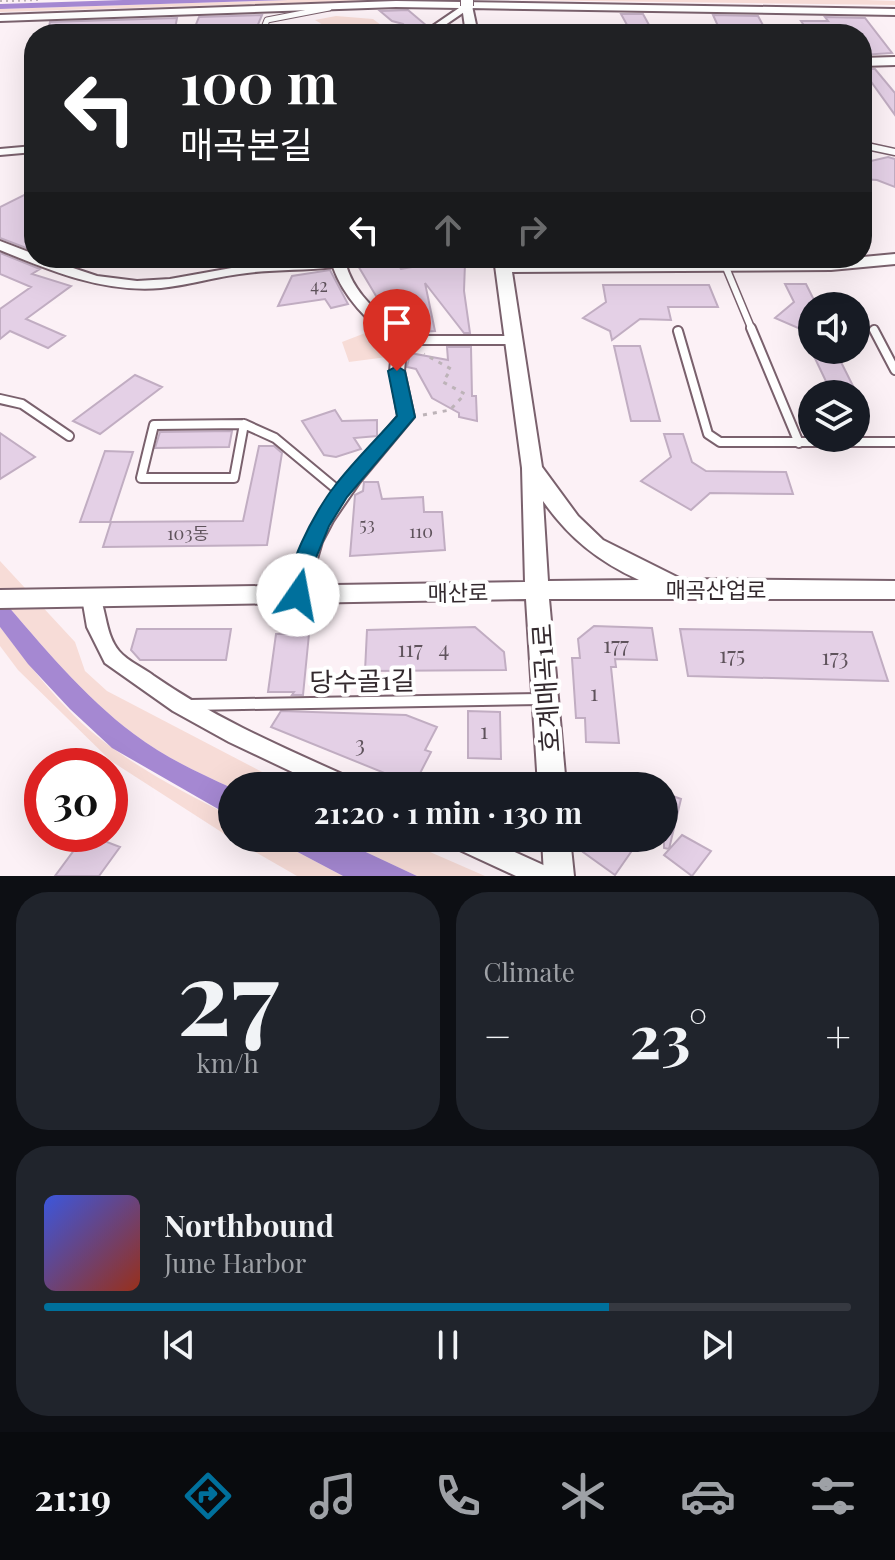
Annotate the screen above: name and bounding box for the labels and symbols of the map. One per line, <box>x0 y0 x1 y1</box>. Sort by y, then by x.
house number: 42 <box>310 273 328 297</box>
pin <box>363 289 431 371</box>
house number: 53 <box>359 512 375 536</box>
house number: 110 <box>409 519 433 543</box>
house number: 103동 <box>167 521 209 545</box>
position arrow <box>256 553 340 637</box>
street label: 매곡산업로 <box>665 574 767 604</box>
street label: 매산로 <box>427 576 489 608</box>
street label: 호계매곡1로 <box>523 622 567 754</box>
house number: 177 <box>603 629 629 659</box>
house number: 117 <box>397 633 423 663</box>
house number: 4 <box>439 633 450 663</box>
house number: 175 <box>719 639 745 669</box>
house number: 173 <box>822 641 849 671</box>
street label: 당수골1길 <box>309 662 415 698</box>
house number: 1 <box>590 677 598 707</box>
house number: 1 <box>480 715 488 745</box>
house number: 3 <box>355 728 365 758</box>
speed limit sign: 30 <box>24 748 128 852</box>

